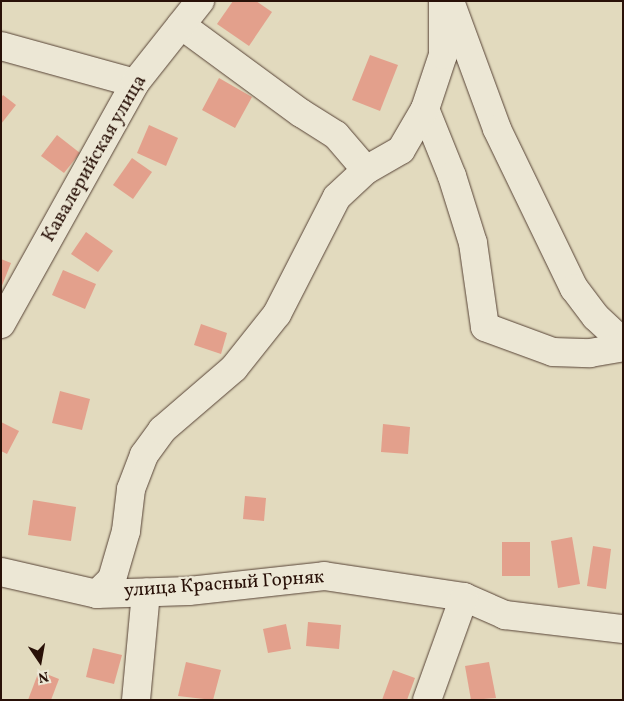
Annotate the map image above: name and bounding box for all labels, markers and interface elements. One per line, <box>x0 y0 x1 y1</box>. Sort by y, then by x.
street label: Кавалерийская улица <box>38 71 152 247</box>
street label: улица Красный Горняк <box>123 567 325 603</box>
north arrow <box>15 636 65 686</box>
text: N <box>36 666 50 687</box>

